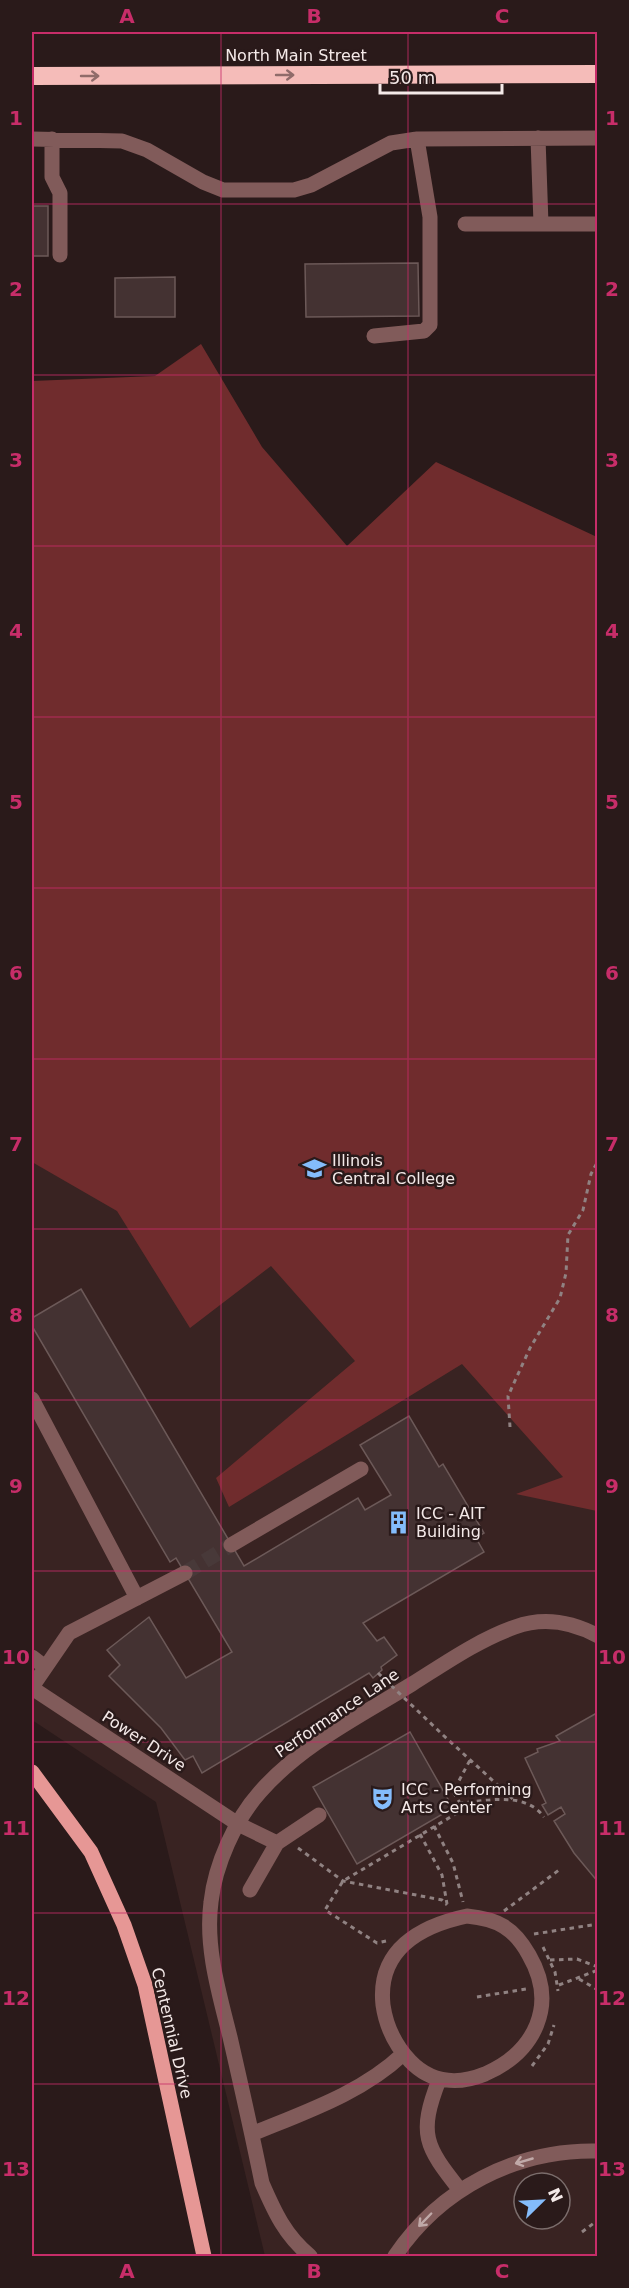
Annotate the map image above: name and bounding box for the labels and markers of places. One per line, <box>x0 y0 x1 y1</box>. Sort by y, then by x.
place label: Illinois Central College <box>332 1151 455 1188</box>
school or university icon: Illinois Central College <box>301 1156 327 1182</box>
place label: ICC - AIT Building <box>416 1504 485 1541</box>
building icon: ICC - AIT Building <box>385 1509 411 1535</box>
place label: ICC - Performing Arts Center <box>401 1780 532 1817</box>
theatre icon: ICC - Performing Arts Center <box>370 1785 396 1811</box>

